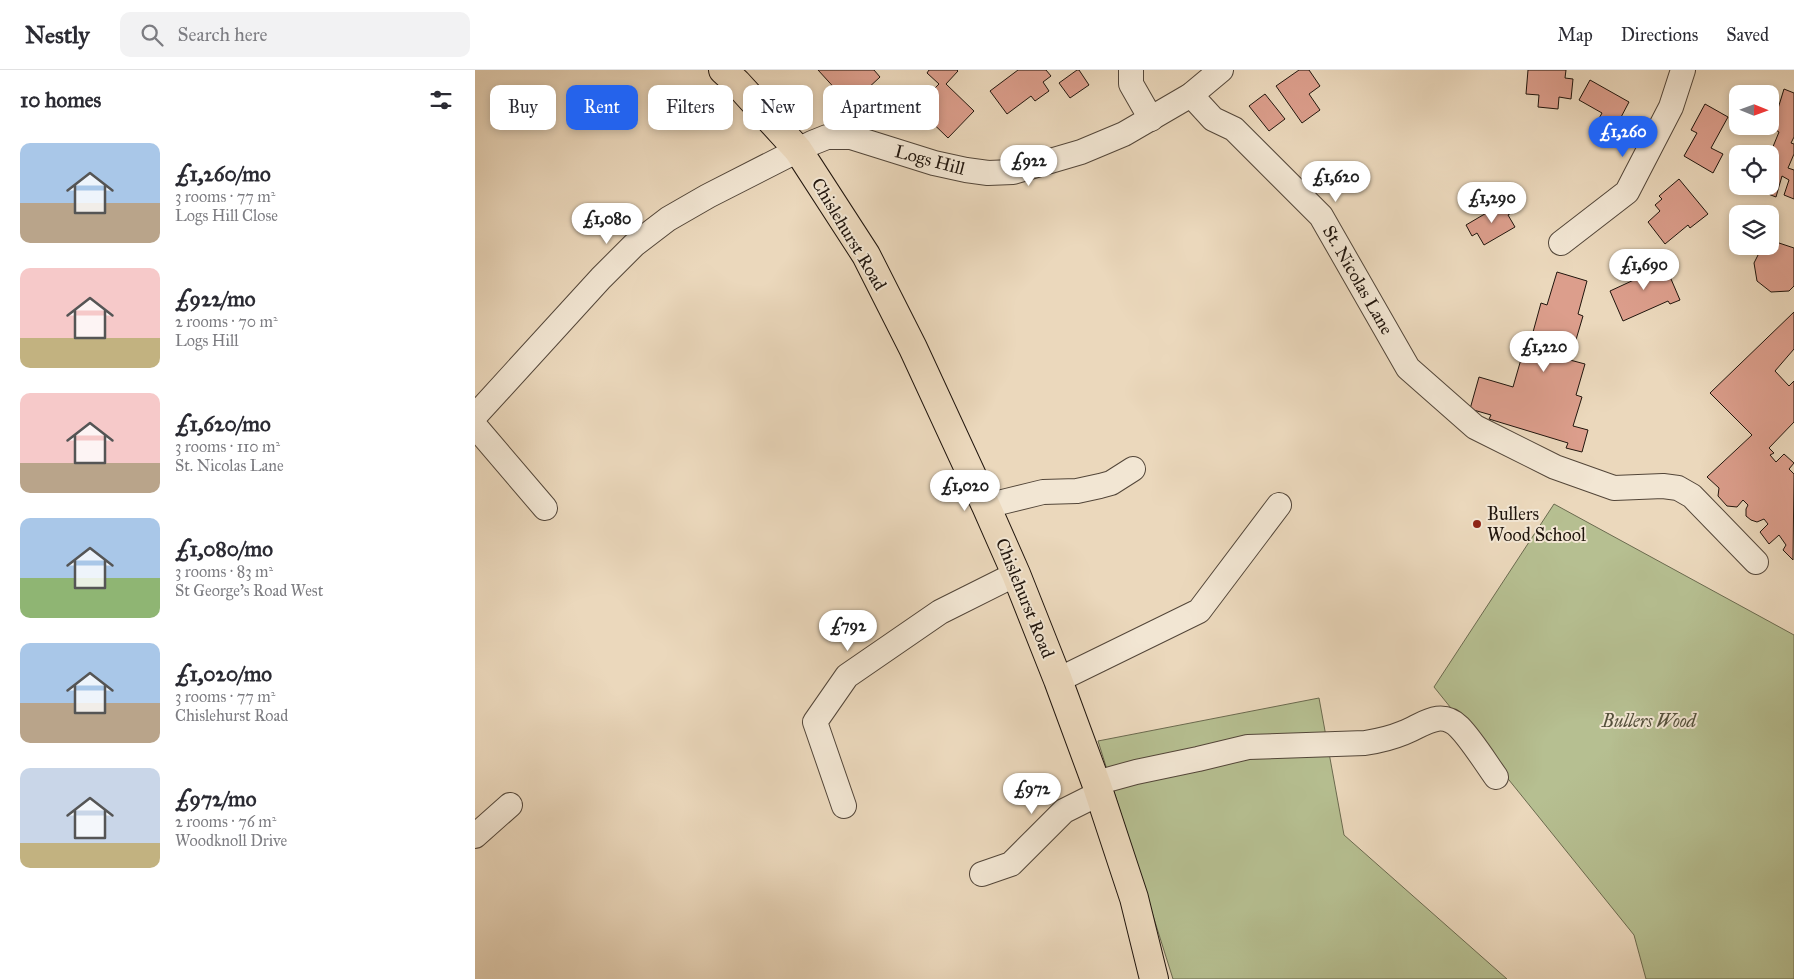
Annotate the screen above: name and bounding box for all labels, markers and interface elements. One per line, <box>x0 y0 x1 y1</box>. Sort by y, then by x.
search box <box>120 12 470 57</box>
text: Nestly <box>25 20 90 50</box>
icon: search <box>138 21 166 49</box>
text: Search here <box>178 23 267 46</box>
text: Map <box>1557 24 1593 46</box>
text: Directions <box>1621 24 1698 46</box>
text: Saved <box>1726 24 1769 46</box>
chip: Buy <box>490 85 556 130</box>
chip: Rent <box>566 85 638 130</box>
chip: Filters <box>648 85 733 130</box>
chip: New <box>743 85 813 130</box>
chip: Apartment <box>823 85 939 130</box>
north arrow <box>1729 85 1779 135</box>
map controls <box>1729 85 1779 255</box>
icon: filters <box>427 86 455 114</box>
text: 10 homes <box>20 87 101 113</box>
pin: £1,260 <box>1582 116 1664 158</box>
text: £1,260 <box>1600 122 1646 141</box>
street label: Logs Hill <box>892 140 968 181</box>
pin: £922 <box>999 144 1059 187</box>
button: locate <box>1729 145 1779 195</box>
text: £922 <box>1011 151 1047 170</box>
pin: £1,620 <box>1295 160 1377 203</box>
text: £1,260/mo <box>175 161 271 187</box>
icon: home <box>60 163 120 223</box>
text: £1,620 <box>1313 167 1359 186</box>
street label: Chislehurst Road <box>807 174 891 294</box>
pin: £1,290 <box>1451 182 1533 224</box>
text: 3 rooms · 77 m² <box>175 187 275 206</box>
text: £1,290 <box>1468 188 1516 207</box>
pin: £1,080 <box>566 202 648 245</box>
button: layers <box>1729 205 1779 255</box>
text: Logs Hill Close <box>175 206 278 225</box>
text: £1,080 <box>583 209 631 228</box>
street label: St. Nicolas Lane <box>1318 222 1398 338</box>
pin: £1,690 <box>1603 248 1685 291</box>
text: £1,690 <box>1620 255 1668 274</box>
text: £922/mo <box>175 286 255 312</box>
icon: home <box>60 288 120 348</box>
text: 2 rooms · 70 m² <box>175 312 278 331</box>
pin: £1,220 <box>1503 330 1585 373</box>
text: Logs Hill <box>175 331 239 350</box>
text: £1,220 <box>1521 337 1567 356</box>
text: £1,620/mo <box>175 411 271 437</box>
icon: home <box>60 413 120 473</box>
text: 3 rooms · 110 m² <box>175 437 280 456</box>
text: St. Nicolas Lane <box>175 456 284 475</box>
pin: £1,020 <box>924 470 1006 512</box>
text: £1,020 <box>941 476 989 495</box>
place label: Bullers Wood School <box>1487 503 1586 546</box>
marker: Bullers Wood School <box>1471 518 1483 530</box>
street label: Chislehurst Road <box>991 535 1059 661</box>
text: £1,080/mo <box>175 536 273 562</box>
icon: home <box>60 538 120 598</box>
text: 3 rooms · 83 m² <box>175 562 273 581</box>
text: St George's Road West <box>175 581 323 600</box>
pin: £792 <box>818 610 878 652</box>
text: £792 <box>830 616 866 635</box>
text: £1,020/mo <box>175 661 272 687</box>
icon: home <box>60 663 120 723</box>
text: 3 rooms · 77 m² <box>175 687 275 706</box>
text: Chislehurst Road <box>175 706 288 725</box>
park label: Bullers Wood <box>1601 710 1698 732</box>
pin: £972 <box>1002 772 1062 815</box>
text: £972 <box>1014 779 1050 798</box>
text: £972/mo <box>175 786 256 812</box>
icon: home <box>60 788 120 848</box>
text: 2 rooms · 76 m² <box>175 812 276 831</box>
text: Woodknoll Drive <box>175 831 287 850</box>

